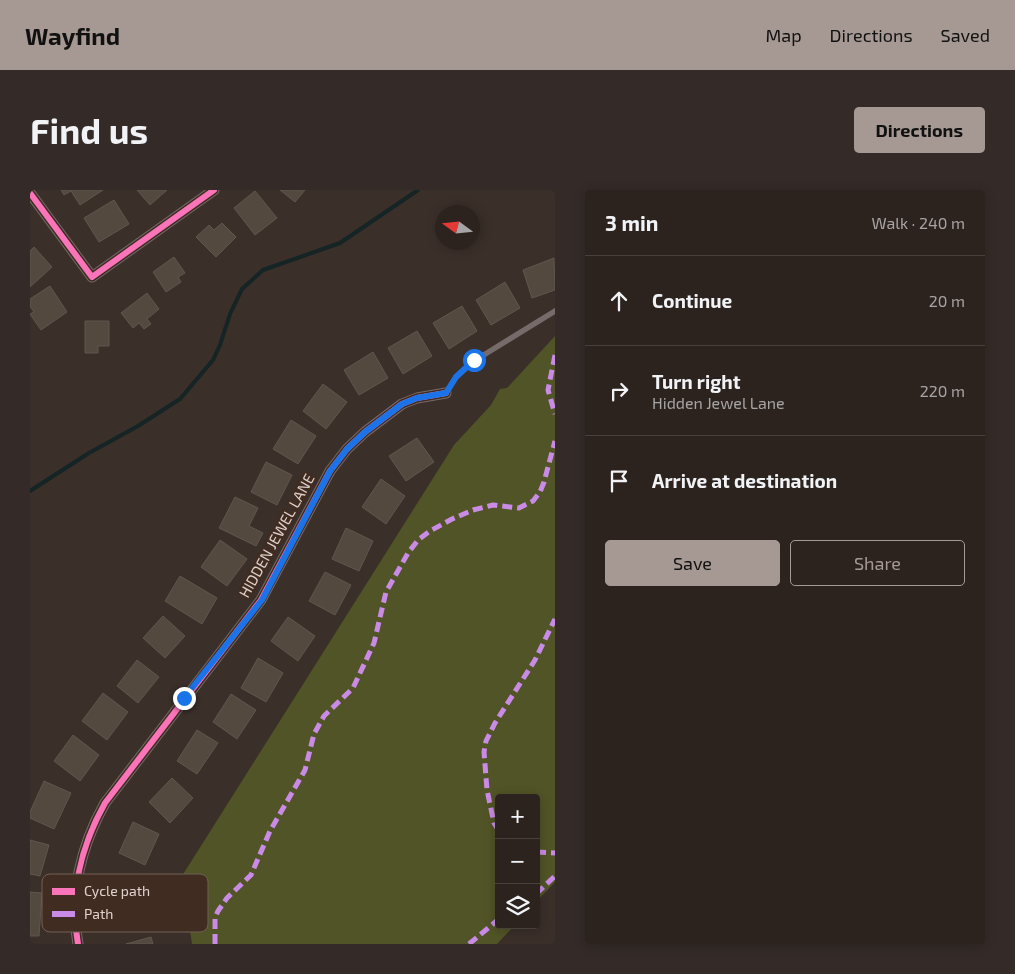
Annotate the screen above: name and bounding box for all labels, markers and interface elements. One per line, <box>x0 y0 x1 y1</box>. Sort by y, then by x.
text: Wayfind <box>25 21 120 50</box>
text: Map <box>765 24 802 46</box>
text: Directions <box>830 24 913 46</box>
text: Saved <box>941 24 990 46</box>
button: Directions <box>854 107 985 153</box>
text: Find us <box>30 109 148 151</box>
north arrow <box>435 205 480 250</box>
text: 3 min <box>605 210 658 235</box>
text: Walk · 240 m <box>872 213 965 232</box>
icon: ahead <box>605 287 633 315</box>
text: Continue <box>652 289 732 312</box>
text: 20 m <box>929 291 965 310</box>
route start <box>463 349 486 372</box>
text: Turn right <box>652 370 740 393</box>
icon: right <box>605 377 633 405</box>
text: 220 m <box>920 381 965 400</box>
text: Hidden Jewel Lane <box>652 393 785 412</box>
icon: arrive <box>605 467 633 495</box>
text: Arrive at destination <box>652 469 837 492</box>
street label: HIDDEN JEWEL LANE <box>235 470 318 601</box>
button: Save <box>605 540 780 586</box>
button: Share <box>790 540 965 586</box>
route end <box>173 687 196 710</box>
map controls <box>495 794 540 929</box>
button: + <box>495 794 540 839</box>
button: − <box>495 839 540 884</box>
legend <box>42 874 208 932</box>
text: Cycle path <box>84 882 150 899</box>
button: layers <box>495 884 540 929</box>
text: Path <box>84 905 113 922</box>

